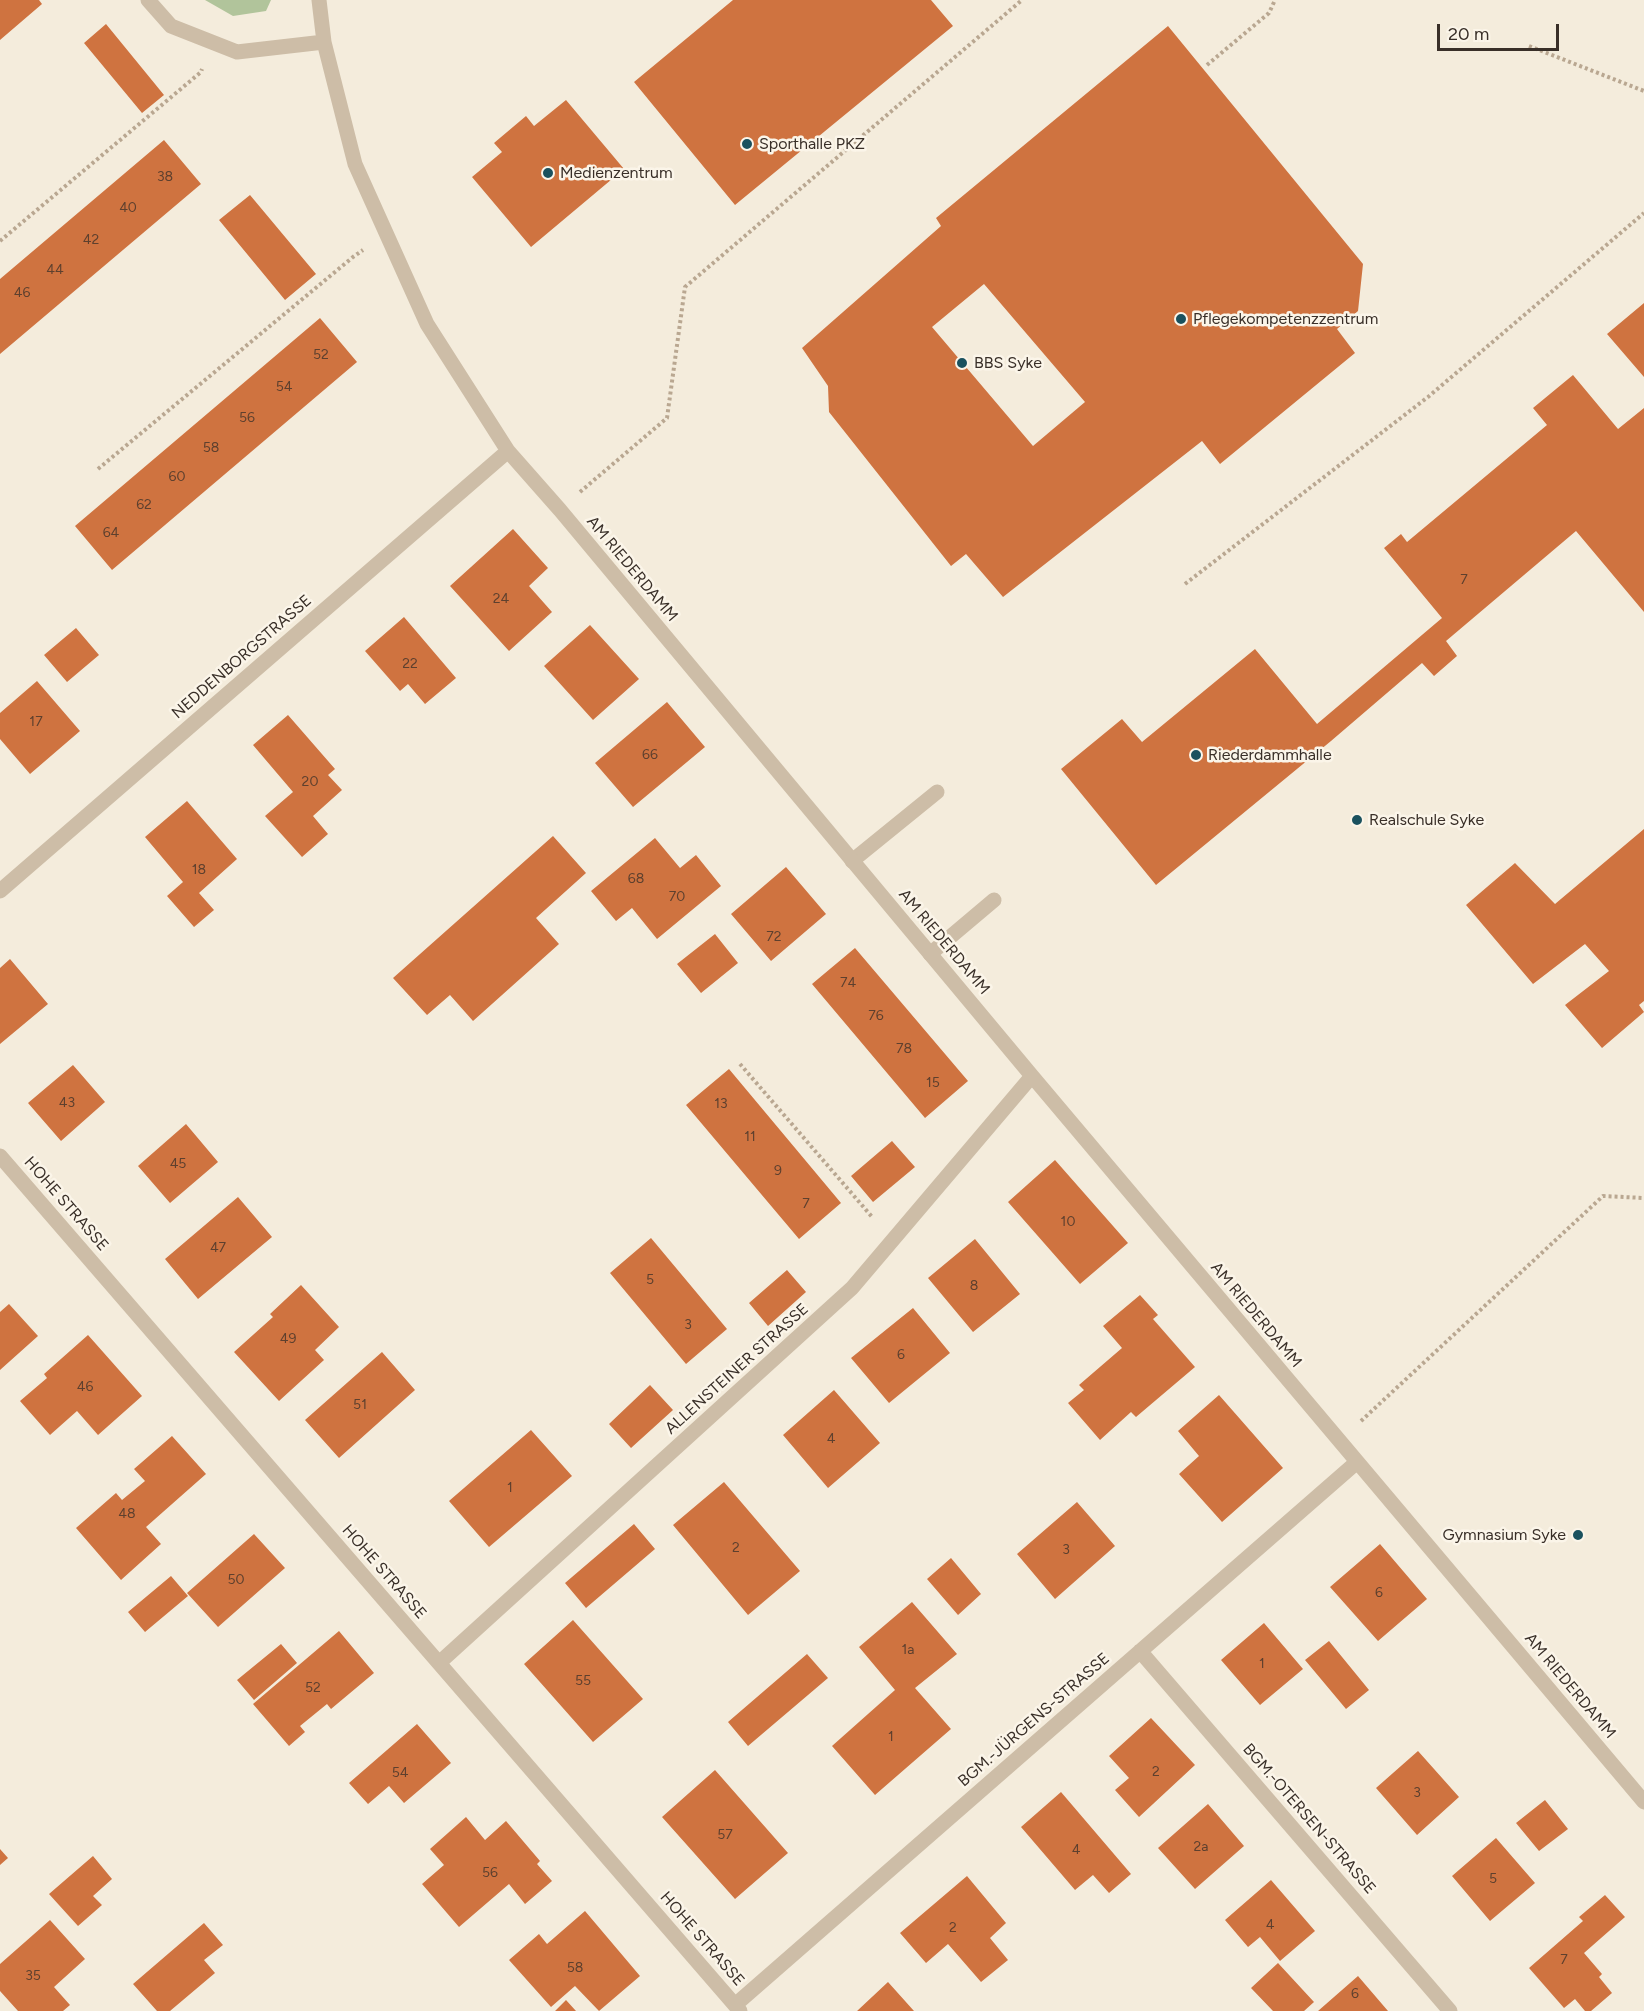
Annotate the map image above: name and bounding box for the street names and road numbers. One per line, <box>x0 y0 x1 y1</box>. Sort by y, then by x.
street label: AM RIEDERDAMM <box>582 512 682 626</box>
street label: NEDDENBORGSTRASSE <box>168 591 316 723</box>
street label: AM RIEDERDAMM <box>894 885 994 999</box>
street label: HOHE STRASSE <box>20 1153 112 1255</box>
street label: AM RIEDERDAMM <box>1206 1258 1306 1372</box>
street label: ALLENSTEINER STRASSE <box>661 1300 813 1438</box>
street label: HOHE STRASSE <box>338 1521 430 1623</box>
street label: AM RIEDERDAMM <box>1520 1629 1620 1743</box>
street label: BGM.-JÜRGENS-STRASSE <box>954 1649 1114 1791</box>
street label: BGM.-OTERSEN-STRASSE <box>1238 1740 1380 1898</box>
street label: HOHE STRASSE <box>656 1888 748 1990</box>

